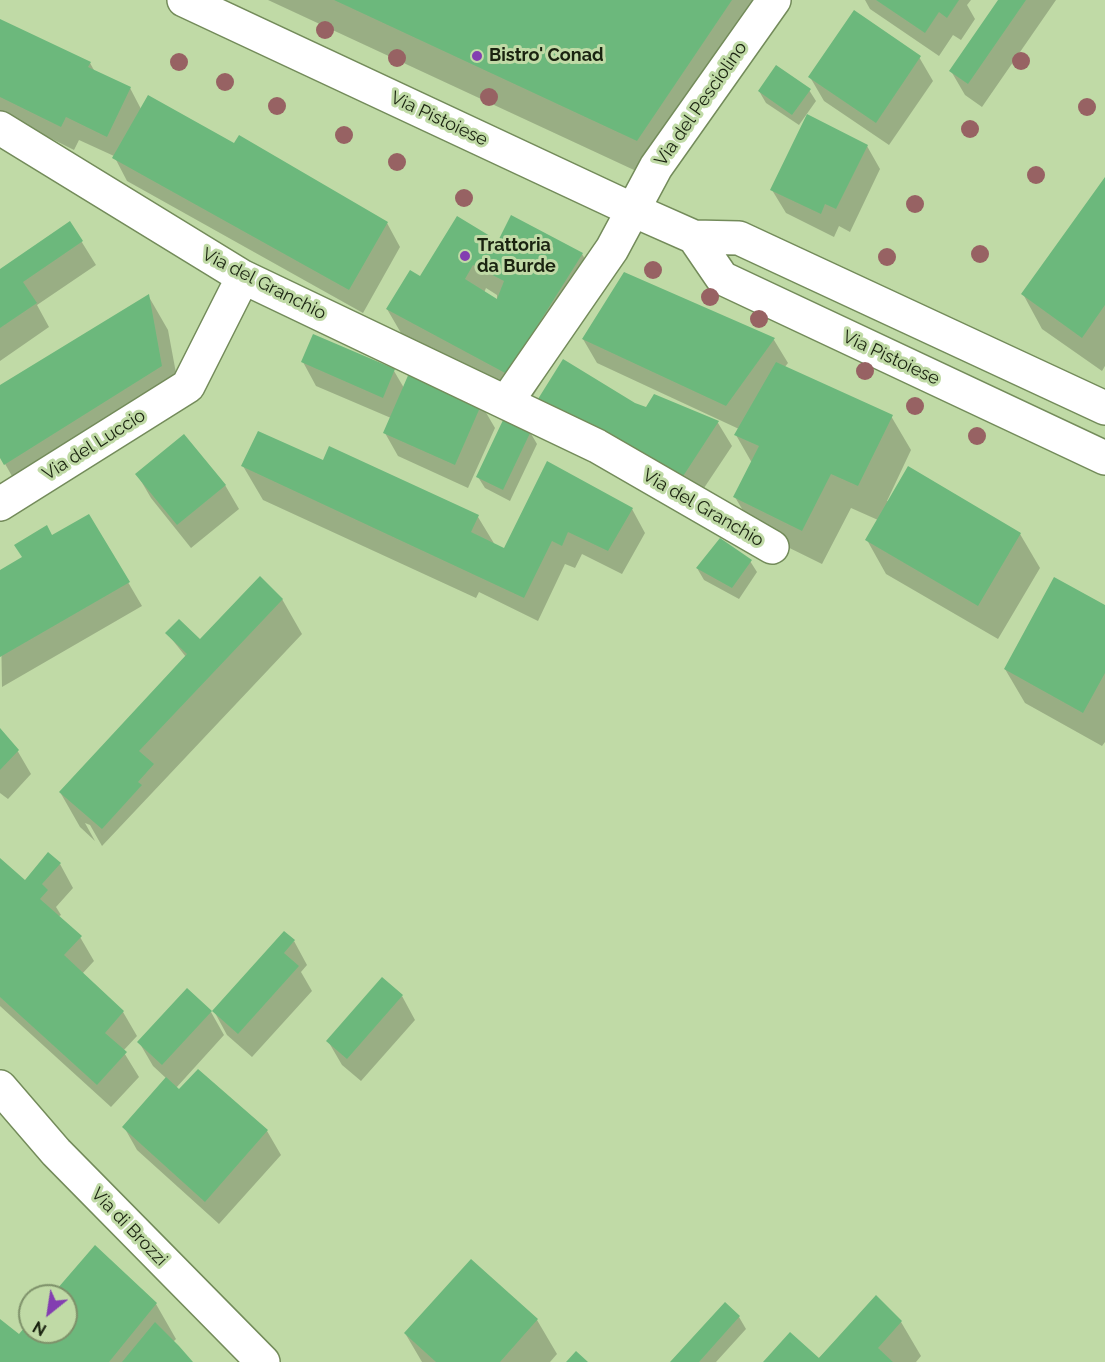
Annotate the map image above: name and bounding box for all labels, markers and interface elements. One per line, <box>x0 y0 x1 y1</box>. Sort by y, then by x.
street label: Via del Pesciolino <box>650 38 752 170</box>
place label: Bistro' Conad <box>489 45 604 67</box>
marker: Bistro' Conad <box>470 49 484 63</box>
street label: Via Pistoiese <box>387 87 491 151</box>
place label: Trattoria da Burde <box>477 235 556 278</box>
street label: Via del Granchio <box>198 243 330 325</box>
marker: Trattoria da Burde <box>458 249 472 263</box>
street label: Via Pistoiese <box>839 326 943 390</box>
street label: Via del Luccio <box>39 405 149 485</box>
street label: Via del Granchio <box>639 465 767 551</box>
street label: Via di Brozzi <box>86 1183 172 1271</box>
north arrow <box>18 1284 78 1344</box>
text: N <box>30 1317 50 1340</box>

